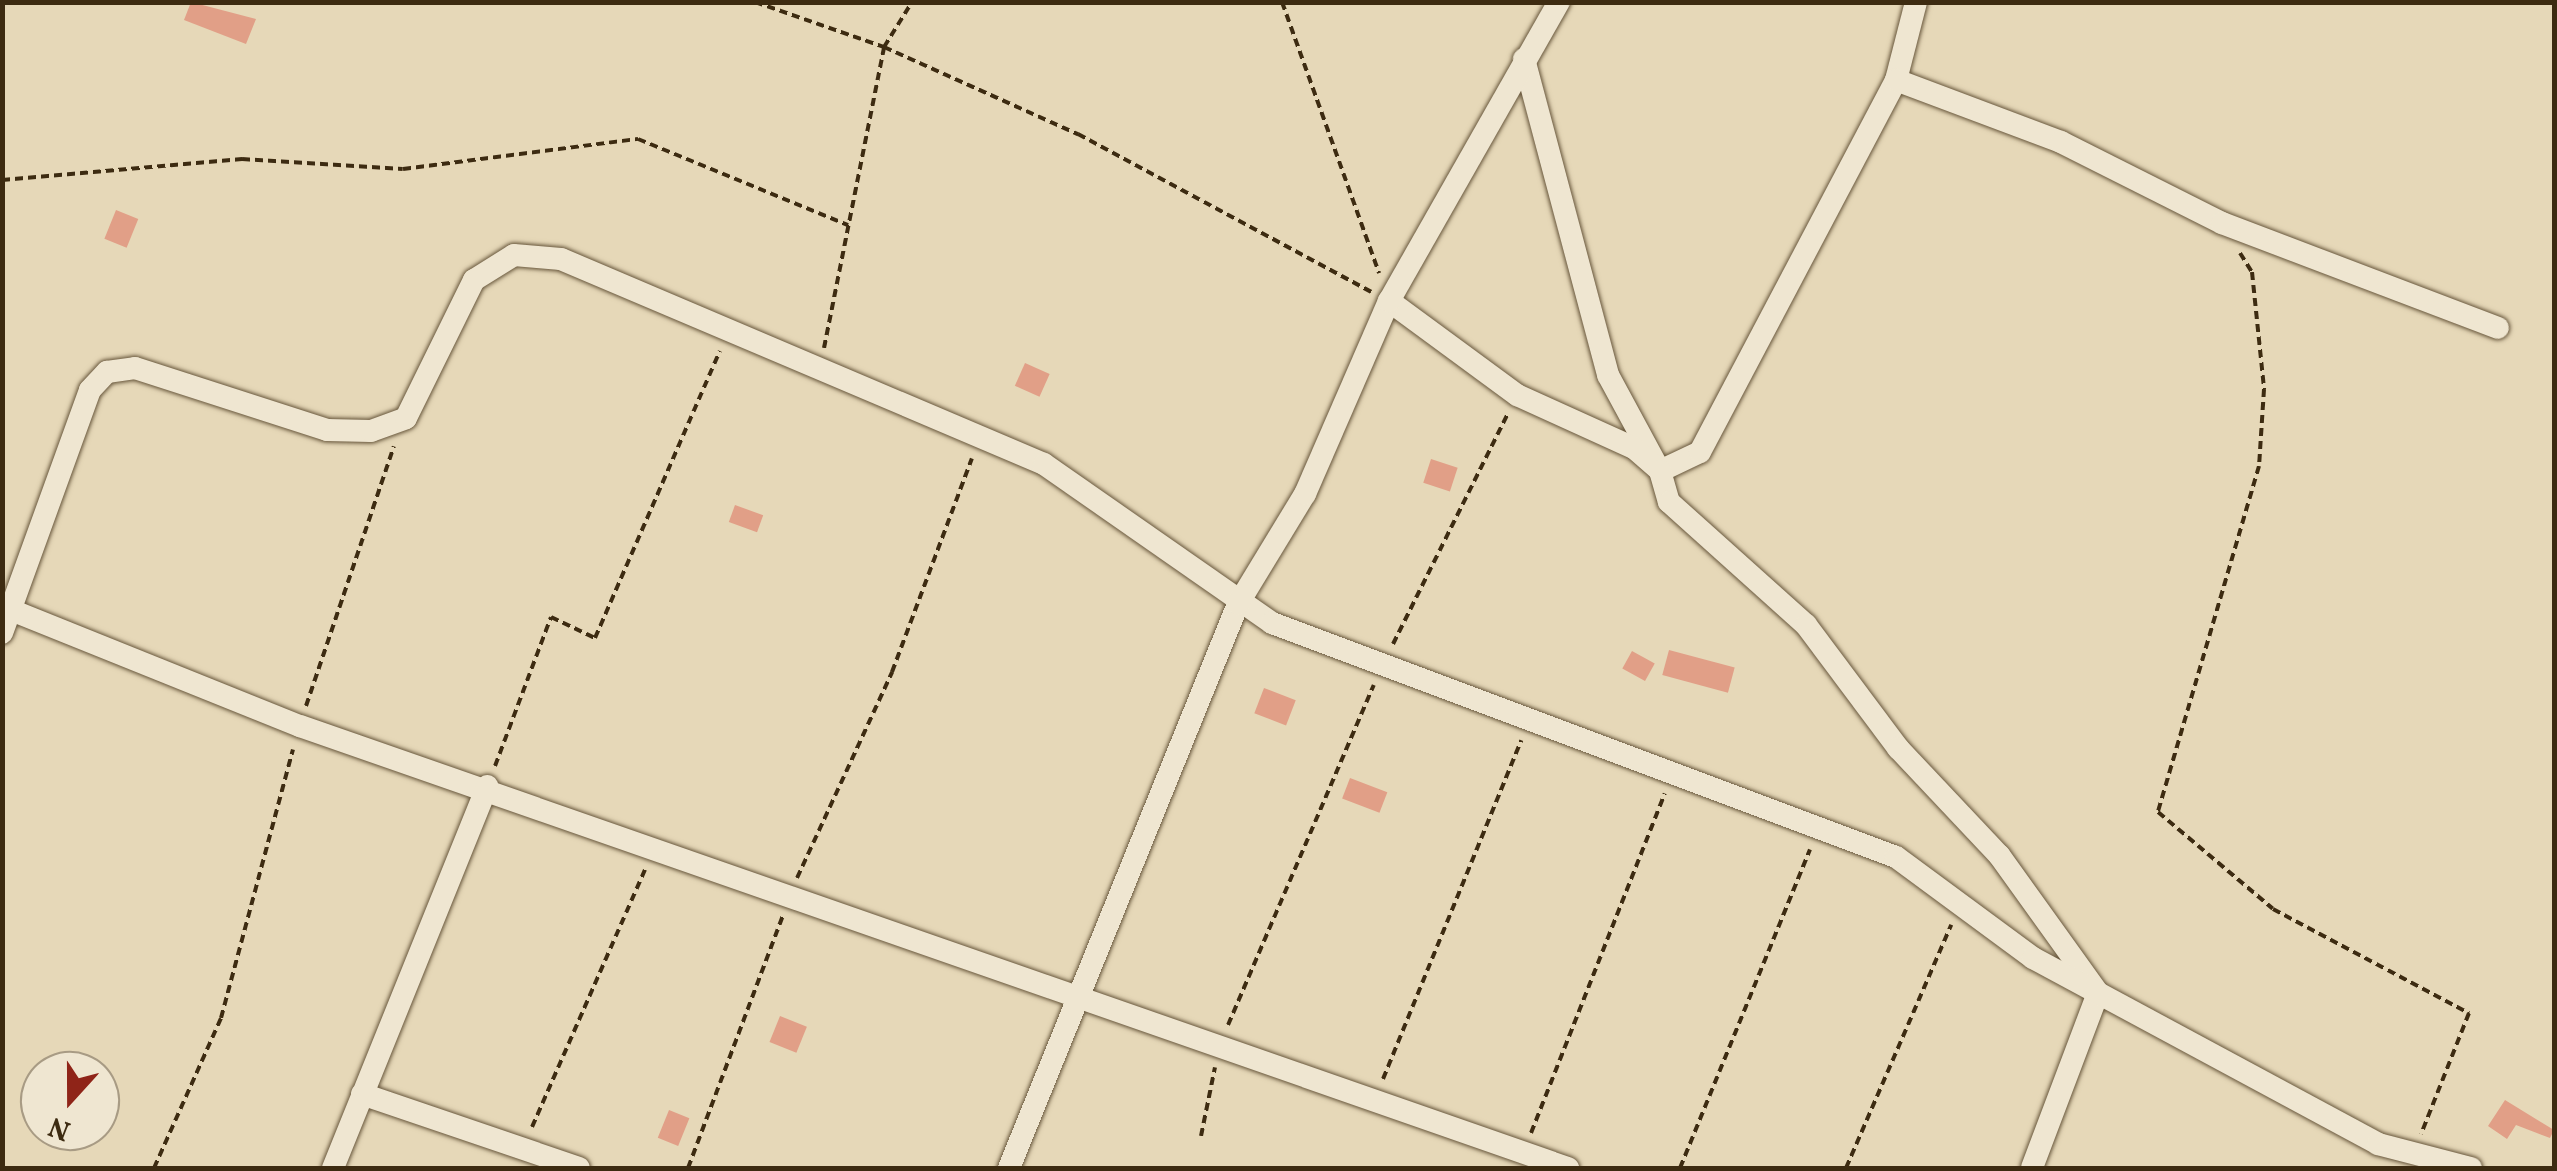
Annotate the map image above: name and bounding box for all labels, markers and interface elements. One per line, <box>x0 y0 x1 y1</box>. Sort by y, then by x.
north arrow <box>20 1051 120 1151</box>
text: N <box>43 1106 76 1149</box>

